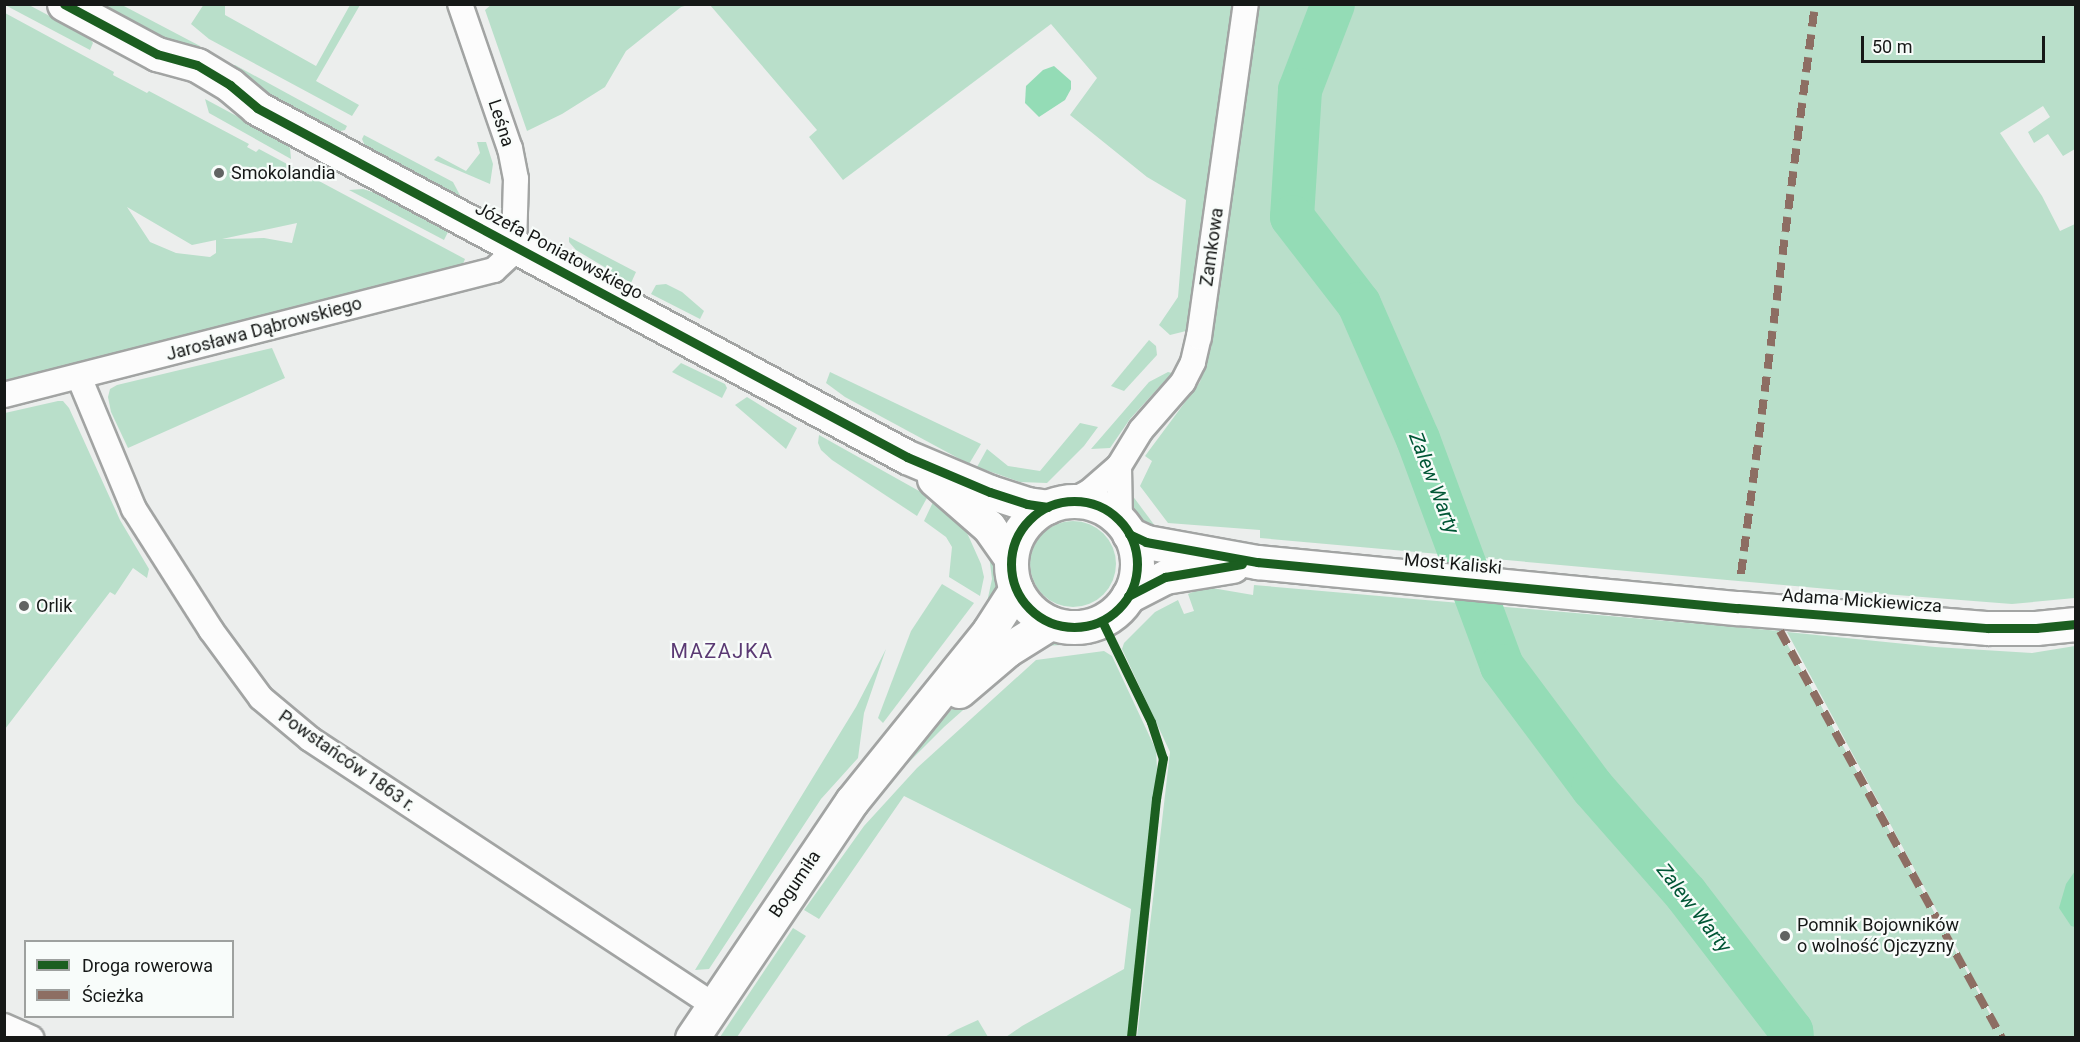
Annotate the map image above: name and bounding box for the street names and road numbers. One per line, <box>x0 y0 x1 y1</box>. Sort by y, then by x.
street label: Leśna <box>483 97 519 149</box>
street label: Józefa Poniatowskiego <box>471 198 647 304</box>
street label: Zamkowa <box>1196 206 1228 288</box>
street label: Jarosława Dąbrowskiego <box>164 292 364 366</box>
street label: Most Kaliski <box>1403 549 1503 579</box>
street label: Adama Mickiewicza <box>1781 585 1943 617</box>
street label: Powstańców 1863 r. <box>274 706 420 816</box>
street label: Bogumiła <box>765 846 825 922</box>

